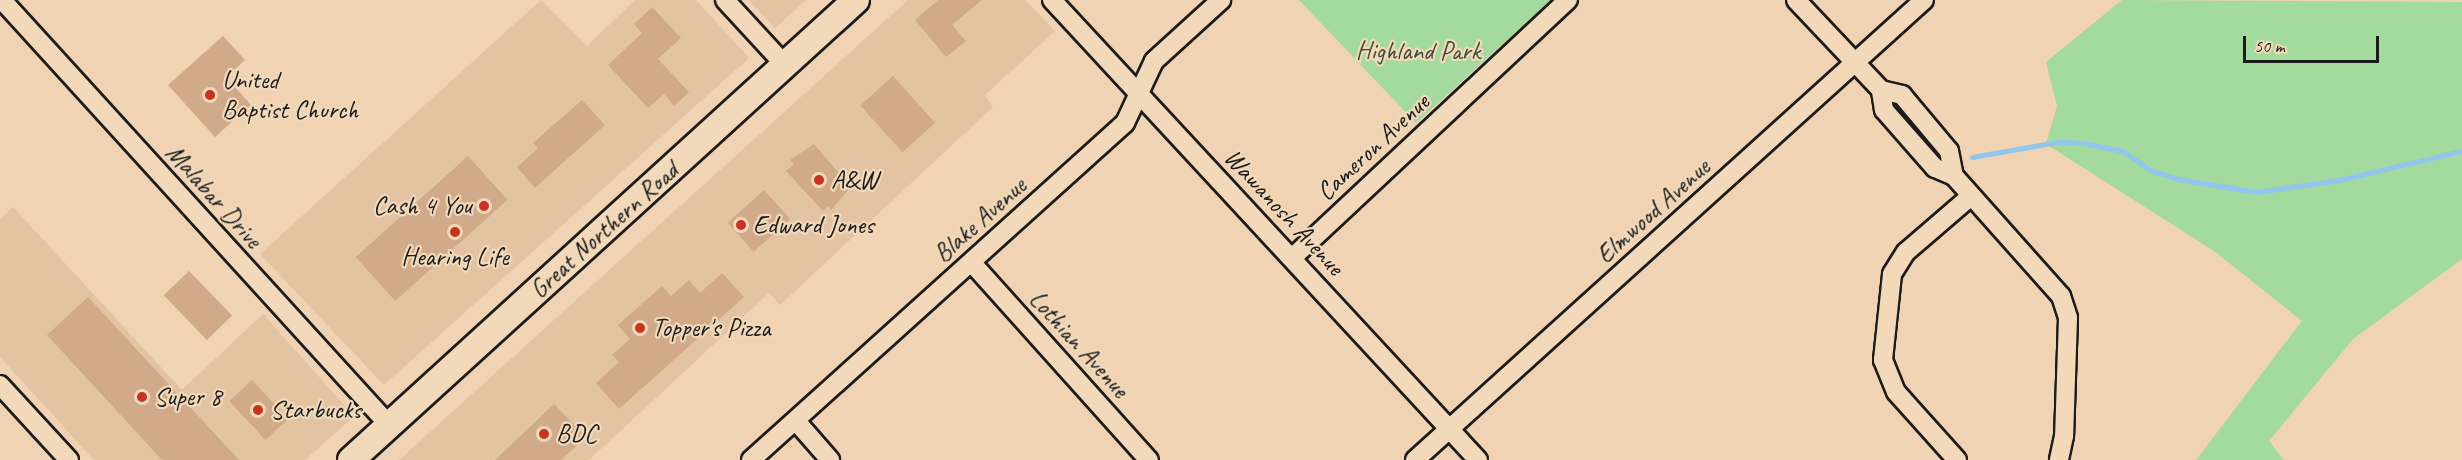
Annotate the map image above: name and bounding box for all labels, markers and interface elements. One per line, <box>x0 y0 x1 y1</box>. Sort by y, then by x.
scale bar <box>2246 24 2382 62</box>
park label: Highland Park <box>1355 35 1481 67</box>
text: 50 m <box>2254 35 2285 57</box>
place label: United Baptist Church <box>222 64 359 125</box>
street label: Cameron Avenue <box>1310 87 1436 207</box>
marker: United Baptist Church <box>203 88 217 102</box>
street label: Malabar Drive <box>159 138 269 254</box>
street label: Wawanosh Avenue <box>1218 142 1350 282</box>
street label: Elmwood Avenue <box>1590 152 1716 270</box>
street label: Great Northern Road <box>523 155 685 305</box>
place label: A&W <box>831 164 877 196</box>
street label: Blake Avenue <box>927 170 1033 270</box>
marker: A&W <box>812 173 826 187</box>
place label: Cash 4 You <box>373 190 472 222</box>
marker: Cash 4 You <box>477 199 491 213</box>
place label: Edward Jones <box>753 209 874 241</box>
marker: Edward Jones <box>734 218 748 232</box>
marker: Hearing Life <box>448 225 462 239</box>
place label: Hearing Life <box>401 241 509 273</box>
street label: Lothian Avenue <box>1023 284 1135 404</box>
place label: Topper's Pizza <box>652 312 770 344</box>
marker: Topper's Pizza <box>633 321 647 335</box>
place label: Super 8 <box>154 381 221 413</box>
marker: Super 8 <box>135 390 149 404</box>
place label: Starbucks <box>270 394 361 426</box>
marker: Starbucks <box>251 403 265 417</box>
place label: BDC <box>556 418 597 450</box>
marker: BDC <box>537 427 551 441</box>

